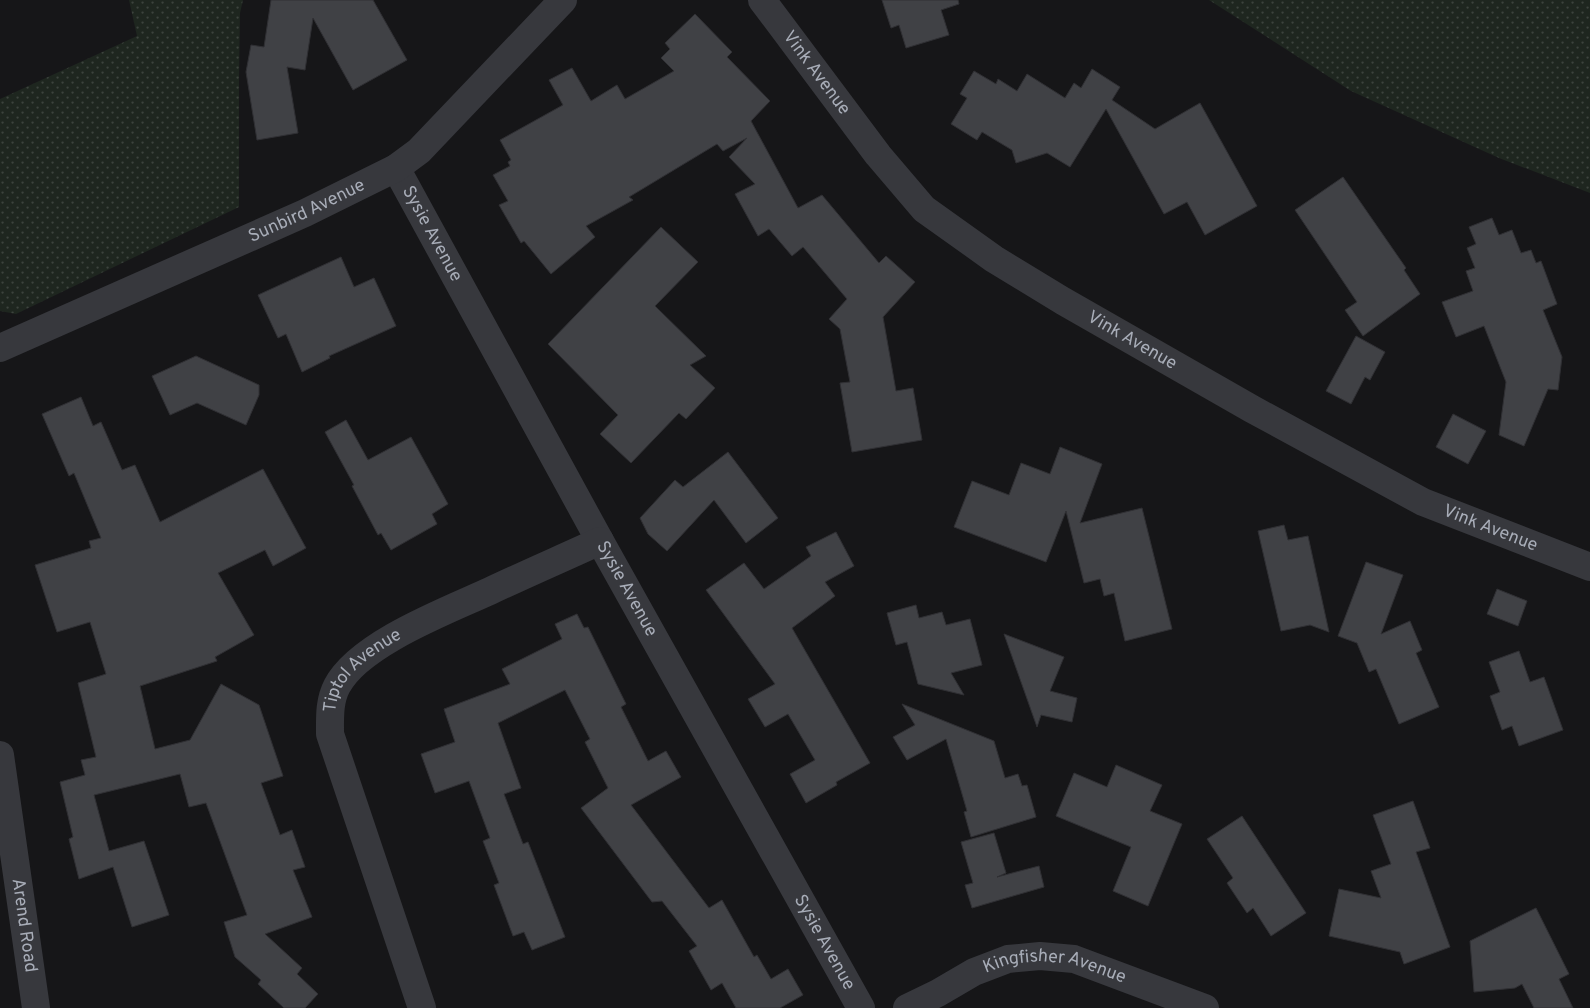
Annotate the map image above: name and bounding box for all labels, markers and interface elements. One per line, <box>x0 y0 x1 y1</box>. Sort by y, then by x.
street label: Vink Avenue <box>777 26 856 120</box>
street label: Sunbird Avenue <box>245 174 369 248</box>
street label: Sysie Avenue <box>396 182 468 286</box>
street label: Vink Avenue <box>1083 306 1181 375</box>
street label: Vink Avenue <box>1440 499 1541 557</box>
street label: Sysie Avenue <box>591 537 663 641</box>
street label: Tiptol Avenue <box>319 623 405 714</box>
street label: Arend Road <box>6 877 42 974</box>
street label: Sysie Avenue <box>788 891 860 994</box>
street label: Kingfisher Avenue <box>980 944 1129 989</box>

